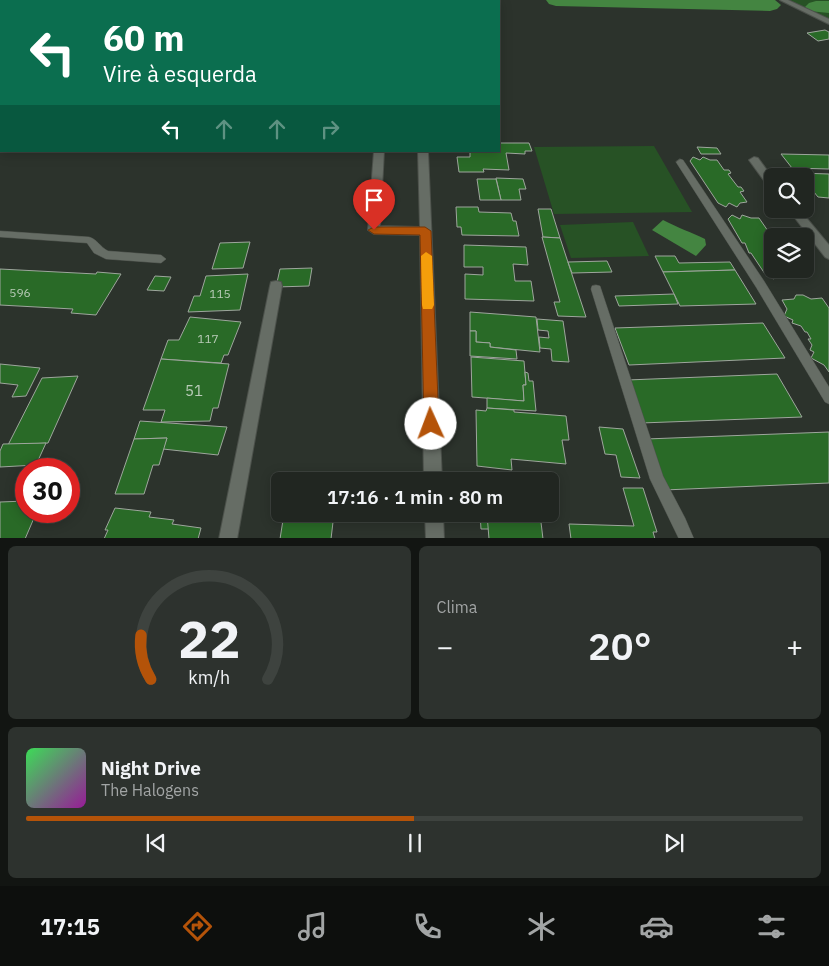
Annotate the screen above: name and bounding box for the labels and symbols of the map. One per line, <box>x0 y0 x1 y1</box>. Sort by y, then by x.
pin <box>353 179 395 230</box>
house number: 596 <box>9 285 31 300</box>
house number: 115 <box>209 286 231 301</box>
house number: 117 <box>197 331 219 346</box>
house number: 51 <box>185 381 203 400</box>
position arrow <box>404 397 456 449</box>
speed limit sign: 30 <box>15 458 80 523</box>

